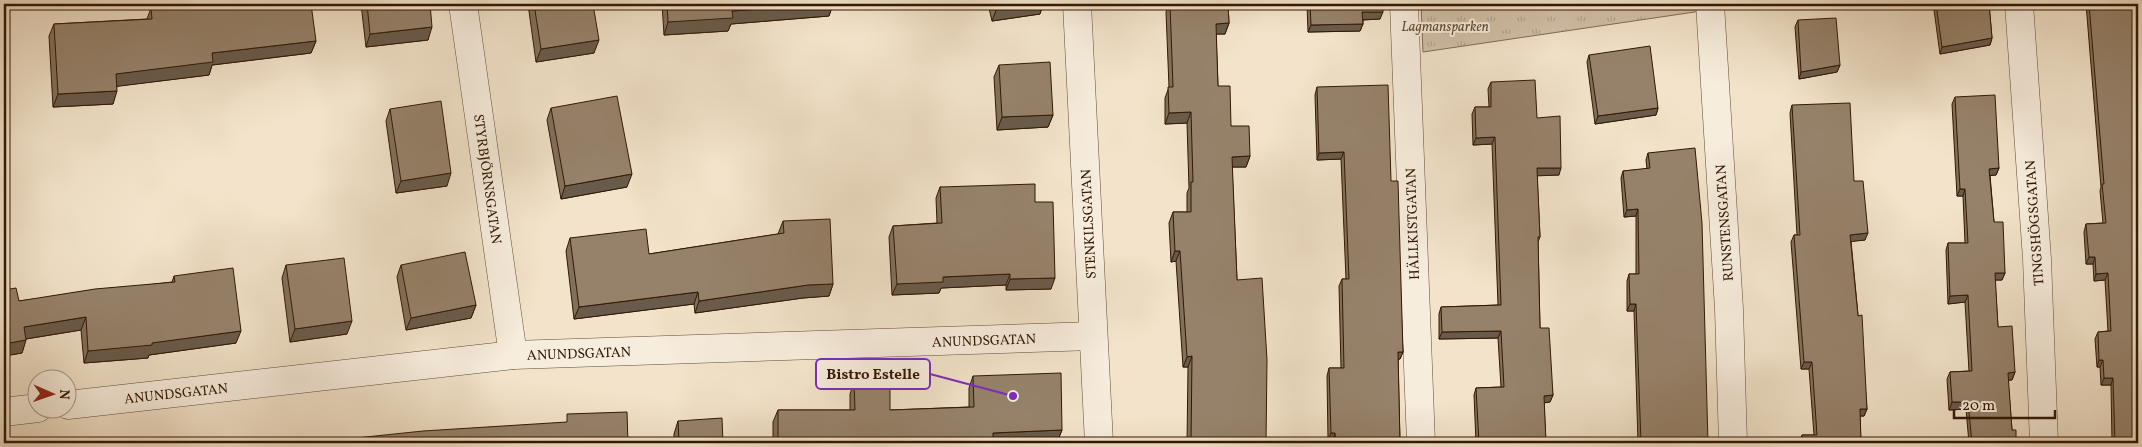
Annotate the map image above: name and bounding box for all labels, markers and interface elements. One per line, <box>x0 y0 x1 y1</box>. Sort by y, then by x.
park label: Lagmansparken <box>1401 18 1489 37</box>
street label: STYRBJÖRNSGATAN <box>468 113 505 245</box>
street label: TINGSHÖGSGATAN <box>2022 159 2049 286</box>
street label: RUNSTENSGATAN <box>1712 164 1739 282</box>
street label: HÄLLKISTGATAN <box>1402 168 1425 280</box>
street label: STENKILSGATAN <box>1077 169 1102 279</box>
street label: ANUNDSGATAN <box>932 330 1036 353</box>
street label: ANUNDSGATAN <box>527 343 631 366</box>
callout: Bistro Estelle <box>816 359 930 389</box>
text: Bistro Estelle <box>826 365 920 386</box>
north arrow <box>28 370 78 420</box>
street label: ANUNDSGATAN <box>123 380 229 409</box>
scale bar <box>1954 387 2056 419</box>
text: N <box>54 389 73 400</box>
text: 20 m <box>1962 396 1995 417</box>

